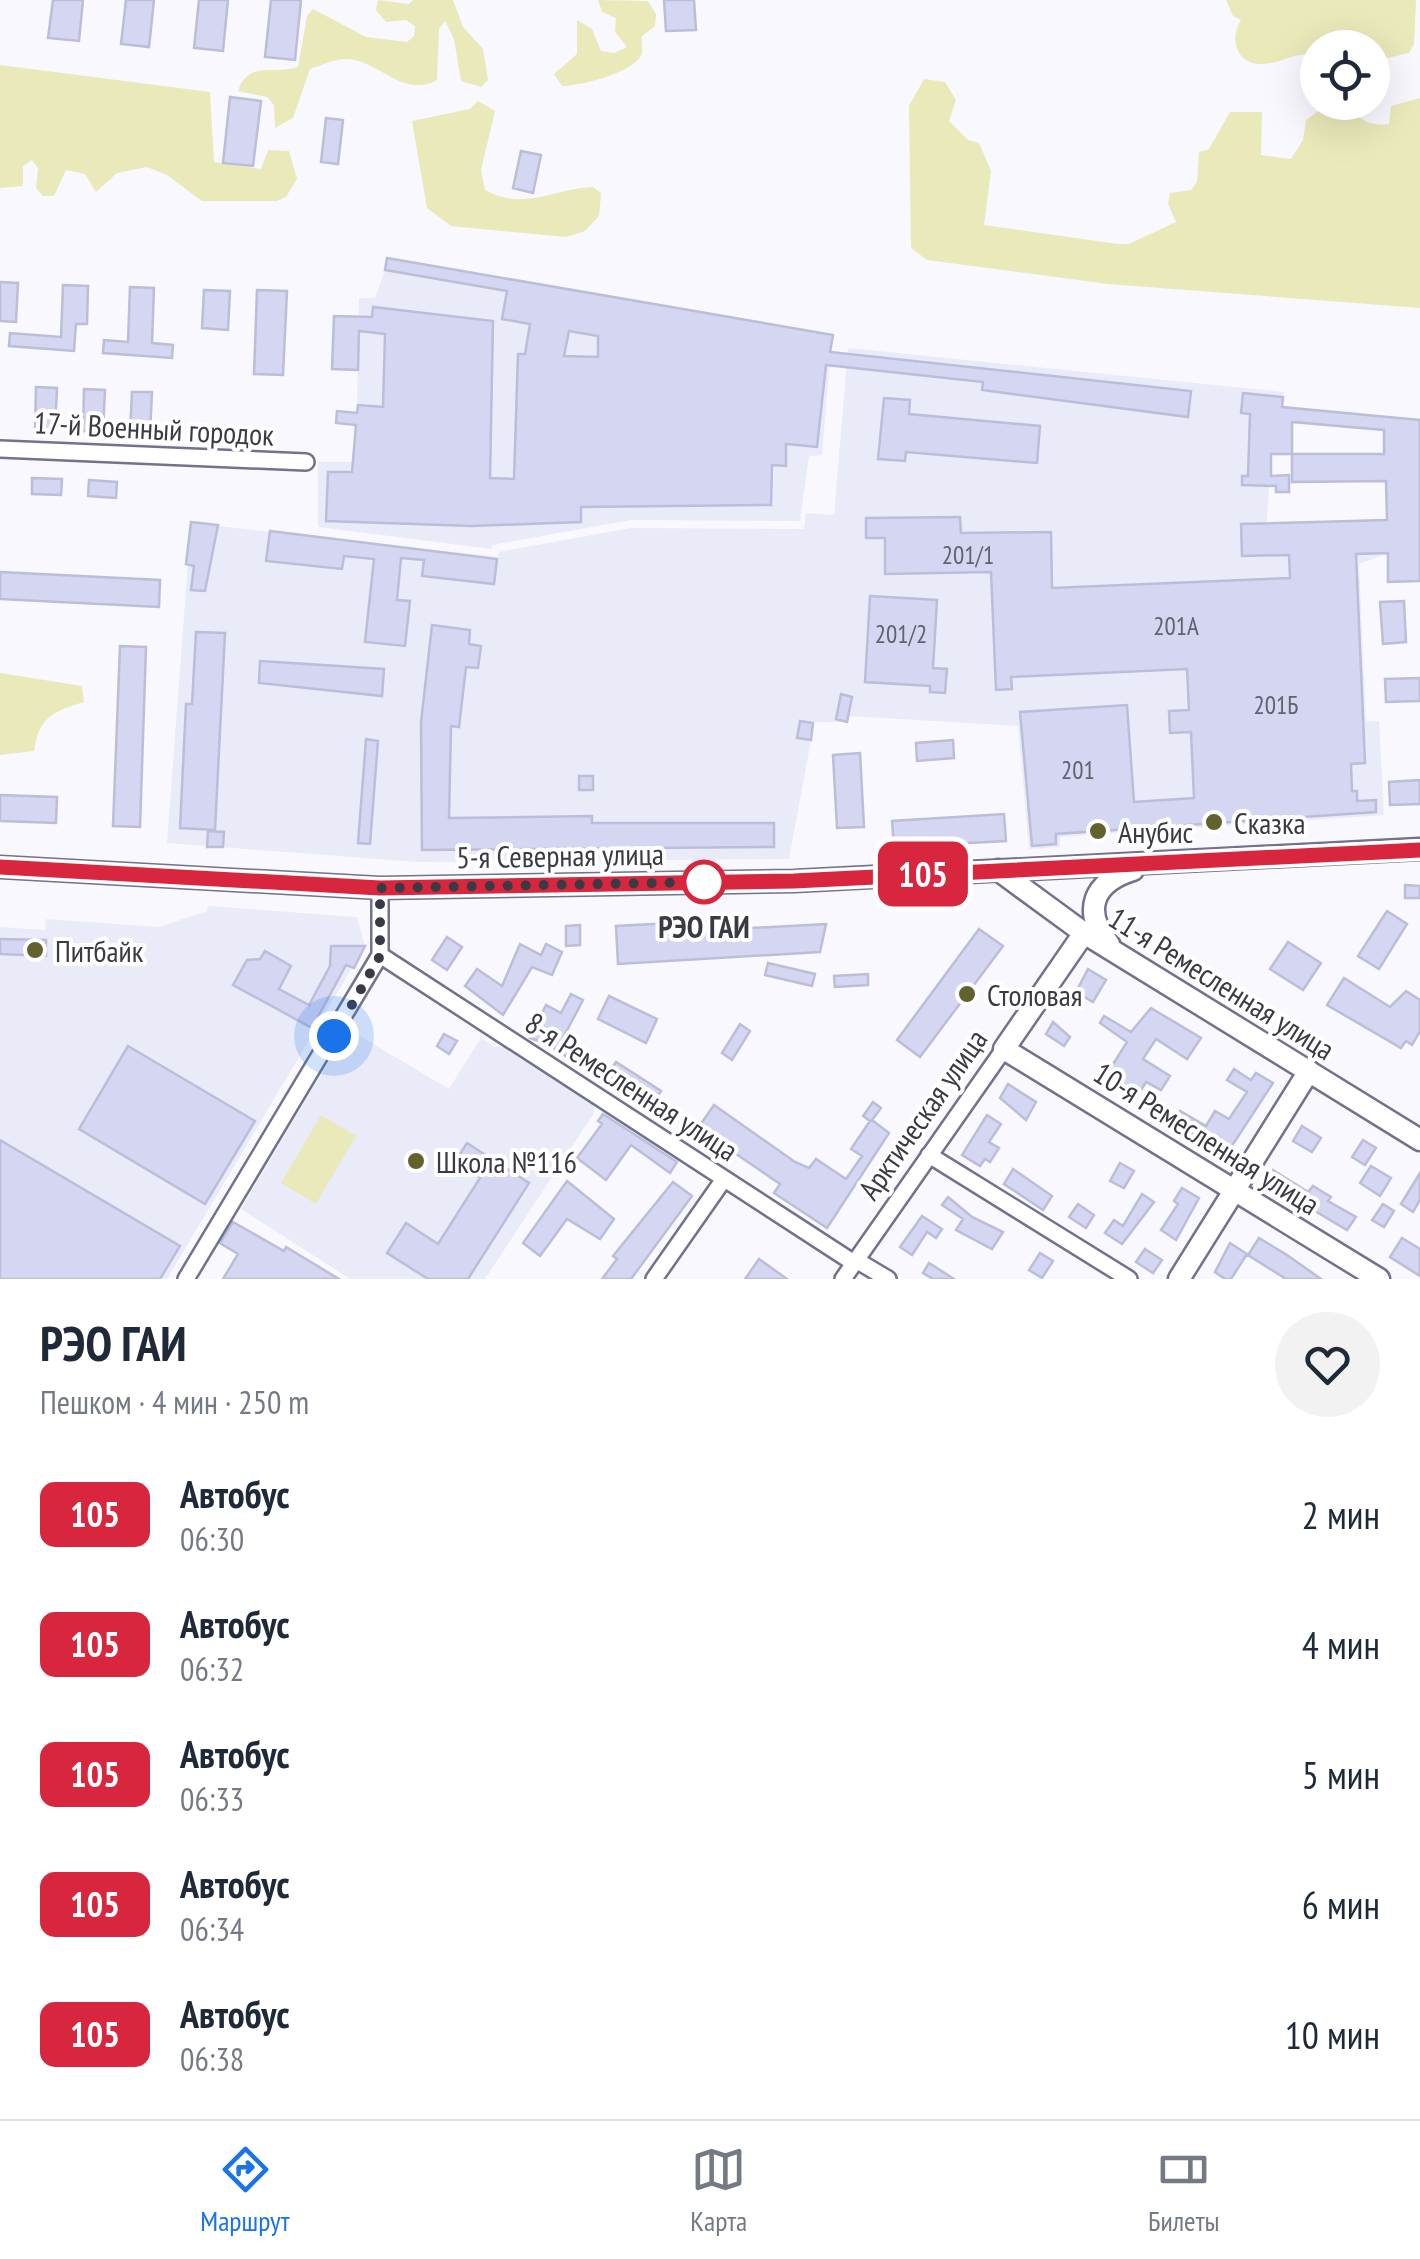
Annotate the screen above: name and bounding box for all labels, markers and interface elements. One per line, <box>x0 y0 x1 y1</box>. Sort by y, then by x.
map controls <box>1300 30 1390 120</box>
button: locate <box>1300 30 1390 120</box>
street label: 17-й Военный городок <box>33 402 275 454</box>
house number: 201/1 <box>942 539 994 571</box>
house number: 201А <box>1153 610 1199 642</box>
house number: 201/2 <box>875 618 927 650</box>
house number: 201Б <box>1254 689 1298 721</box>
house number: 201 <box>1061 754 1095 786</box>
place label: Сказка <box>1234 803 1306 842</box>
marker: Сказка <box>1203 811 1225 833</box>
place label: Анубис <box>1118 812 1194 851</box>
marker: Анубис <box>1087 820 1109 842</box>
street label: 5-я Северная улица <box>456 834 664 876</box>
line badge: 105 <box>866 842 980 906</box>
text: 105 <box>898 851 948 897</box>
marker: РЭО ГАИ <box>683 861 725 903</box>
street label: 11-я Ремесленная улица <box>1102 898 1342 1068</box>
place label: РЭО ГАИ <box>658 907 750 946</box>
place label: Питбайк <box>55 931 144 970</box>
marker: Питбайк <box>24 939 46 961</box>
place label: Столовая <box>987 975 1082 1014</box>
marker: Столовая <box>956 983 978 1005</box>
street label: 8-я Ремесленная улица <box>518 1003 746 1169</box>
your location <box>309 1011 359 1061</box>
street label: Арктическая улица <box>849 1021 995 1207</box>
street label: 10-я Ремесленная улица <box>1087 1053 1327 1223</box>
place label: Школа №116 <box>436 1142 577 1181</box>
marker: Школа №116 <box>405 1150 427 1172</box>
text: РЭО ГАИ <box>40 1312 186 1374</box>
button: heart <box>1275 1312 1380 1417</box>
text: Пешком · 4 мин · 250 m <box>40 1381 309 1423</box>
text: Автобус <box>180 1469 290 1518</box>
text: 2 мин <box>1302 1490 1380 1539</box>
text: 105 <box>70 1491 120 1537</box>
text: 06:30 <box>180 1518 244 1560</box>
text: Автобус <box>180 1599 290 1648</box>
text: 4 мин <box>1302 1620 1380 1669</box>
text: 105 <box>70 1621 120 1667</box>
text: 06:32 <box>180 1648 244 1690</box>
text: Автобус <box>180 1729 290 1778</box>
text: 5 мин <box>1302 1750 1380 1799</box>
text: 105 <box>70 1751 120 1797</box>
text: 06:33 <box>180 1778 244 1820</box>
text: Автобус <box>180 1859 290 1908</box>
text: 6 мин <box>1302 1880 1380 1929</box>
text: 105 <box>70 1881 120 1927</box>
text: 06:34 <box>180 1908 244 1950</box>
text: Автобус <box>180 1989 290 2038</box>
text: 10 мин <box>1285 2010 1380 2059</box>
text: 105 <box>70 2011 120 2057</box>
text: 06:38 <box>180 2038 244 2080</box>
tab: Маршрут <box>200 2142 290 2239</box>
tab: Карта <box>690 2142 747 2239</box>
tab: Билеты <box>1148 2142 1220 2239</box>

